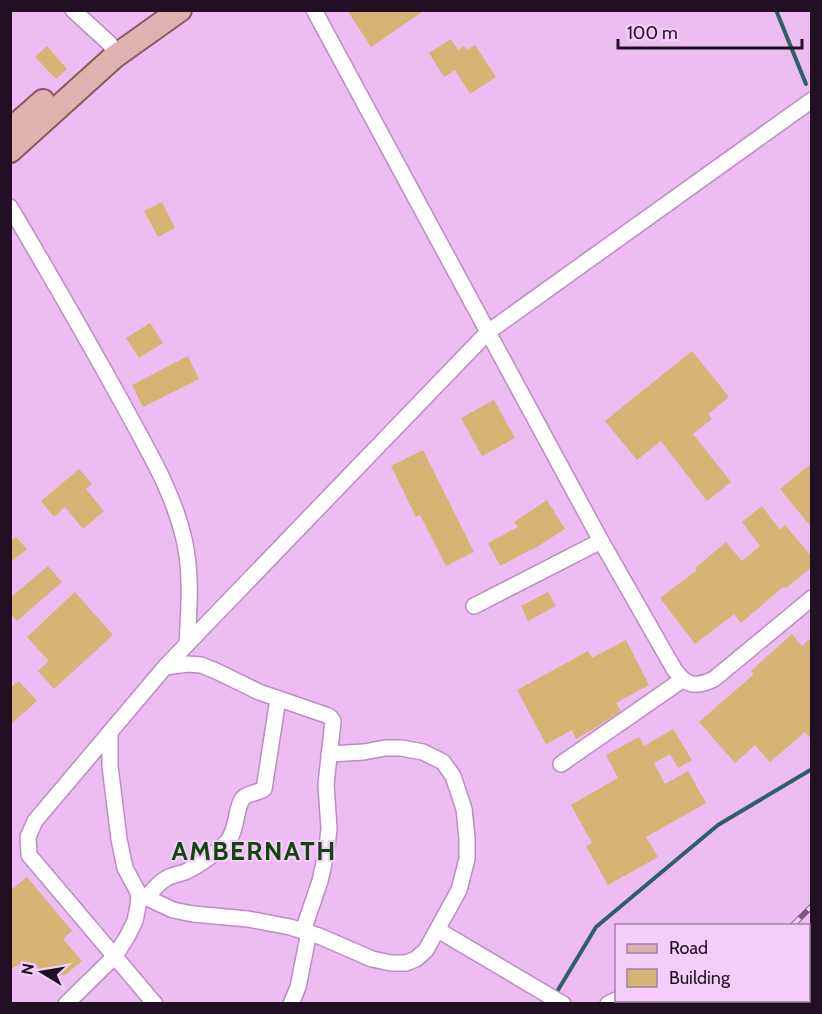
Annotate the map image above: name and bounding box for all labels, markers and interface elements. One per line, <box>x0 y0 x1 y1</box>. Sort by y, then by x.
scale bar <box>618 12 802 50</box>
text: 100 m <box>627 22 678 44</box>
district label: AMBERNATH <box>171 835 337 867</box>
legend <box>615 924 810 1002</box>
text: Road <box>669 937 708 959</box>
north arrow <box>12 942 72 1002</box>
text: N <box>17 962 38 977</box>
text: Building <box>669 967 731 989</box>

